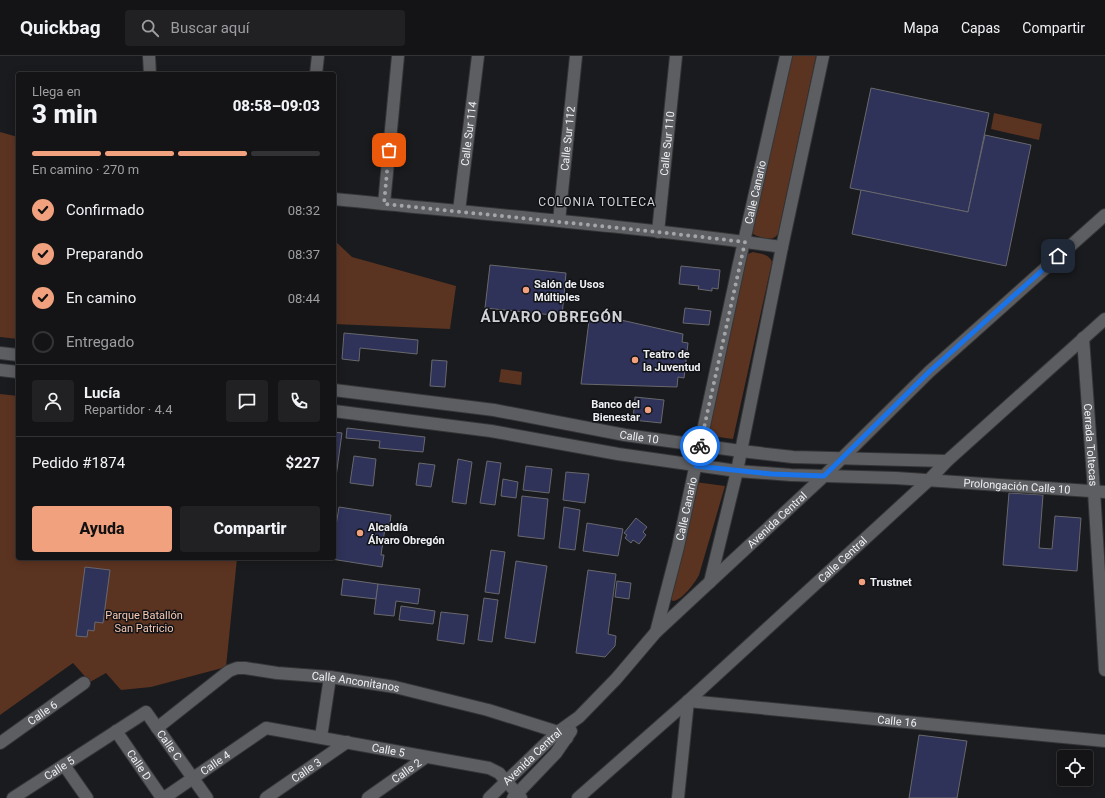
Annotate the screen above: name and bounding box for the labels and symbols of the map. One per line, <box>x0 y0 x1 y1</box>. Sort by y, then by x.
street label: Calle Sur 114 <box>459 101 479 167</box>
street label: Calle Sur 112 <box>558 106 578 171</box>
street label: Calle Sur 110 <box>658 111 677 176</box>
pin <box>372 133 406 167</box>
street label: Calle Canario <box>742 159 769 225</box>
district label: COLONIA TOLTECA <box>538 195 656 209</box>
pin <box>1041 239 1075 273</box>
place label: Salón de Usos Múltiples <box>534 278 605 304</box>
marker: Salón de Usos Múltiples <box>521 285 531 295</box>
district label: ÁLVARO OBREGÓN <box>481 308 623 326</box>
place label: Teatro de la Juventud <box>643 348 701 374</box>
marker: Teatro de la Juventud <box>630 355 640 365</box>
place label: Banco del Bienestar <box>591 398 640 424</box>
street label: Cerrada Toltecas <box>1081 403 1100 487</box>
marker: Banco del Bienestar <box>643 405 653 415</box>
courier <box>680 426 720 466</box>
street label: Calle 10 <box>618 428 660 447</box>
street label: Calle Canario <box>674 476 700 542</box>
street label: Prolongación Calle 10 <box>963 477 1071 497</box>
street label: Avenida Central <box>745 489 810 551</box>
place label: Alcaldía Álvaro Obregón <box>368 521 445 547</box>
marker: Alcaldía Álvaro Obregón <box>355 528 365 538</box>
street label: Calle Central <box>815 534 870 586</box>
place label: Trustnet <box>870 576 912 589</box>
marker: Trustnet <box>857 577 867 587</box>
park label: Parque Batallón San Patricio <box>105 609 183 635</box>
street label: Calle Anconitanos <box>311 670 401 695</box>
street label: Calle 6 <box>25 698 60 728</box>
street label: Calle 16 <box>877 713 917 730</box>
street label: Avenida Central <box>500 725 564 788</box>
street label: Calle C <box>154 728 184 763</box>
street label: Calle 5 <box>371 741 406 760</box>
street label: Calle D <box>124 747 154 783</box>
street label: Calle 4 <box>198 749 233 778</box>
street label: Calle 5 <box>42 754 77 783</box>
street label: Calle 3 <box>289 756 324 785</box>
street label: Calle 2 <box>389 756 424 786</box>

